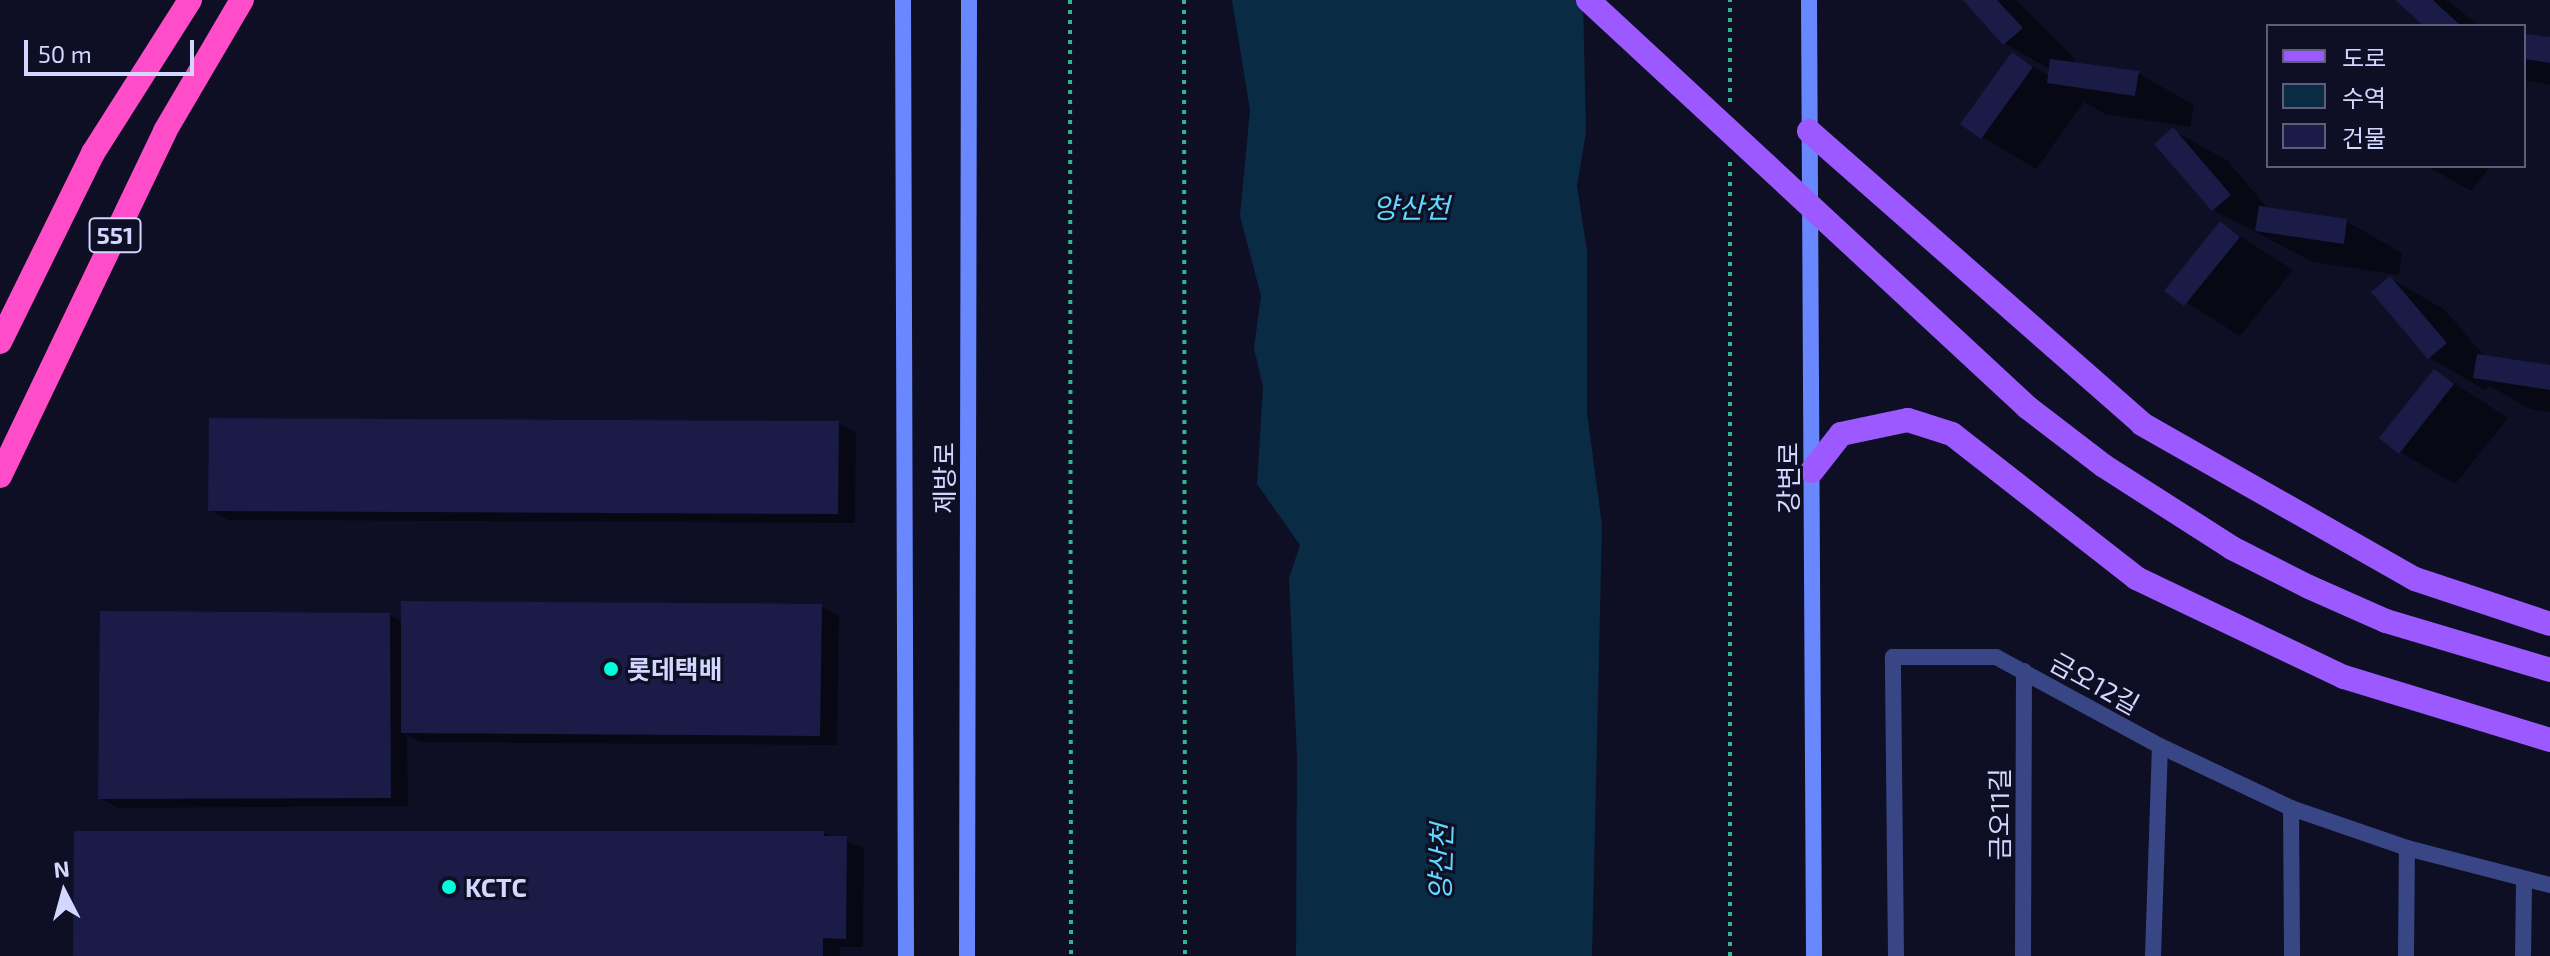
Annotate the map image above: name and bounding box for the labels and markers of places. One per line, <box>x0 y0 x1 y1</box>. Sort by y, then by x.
place label: 롯데택배 <box>627 653 723 685</box>
marker: 롯데택배 <box>602 660 620 678</box>
place label: KCTC <box>465 871 527 903</box>
marker: KCTC <box>440 878 458 896</box>

